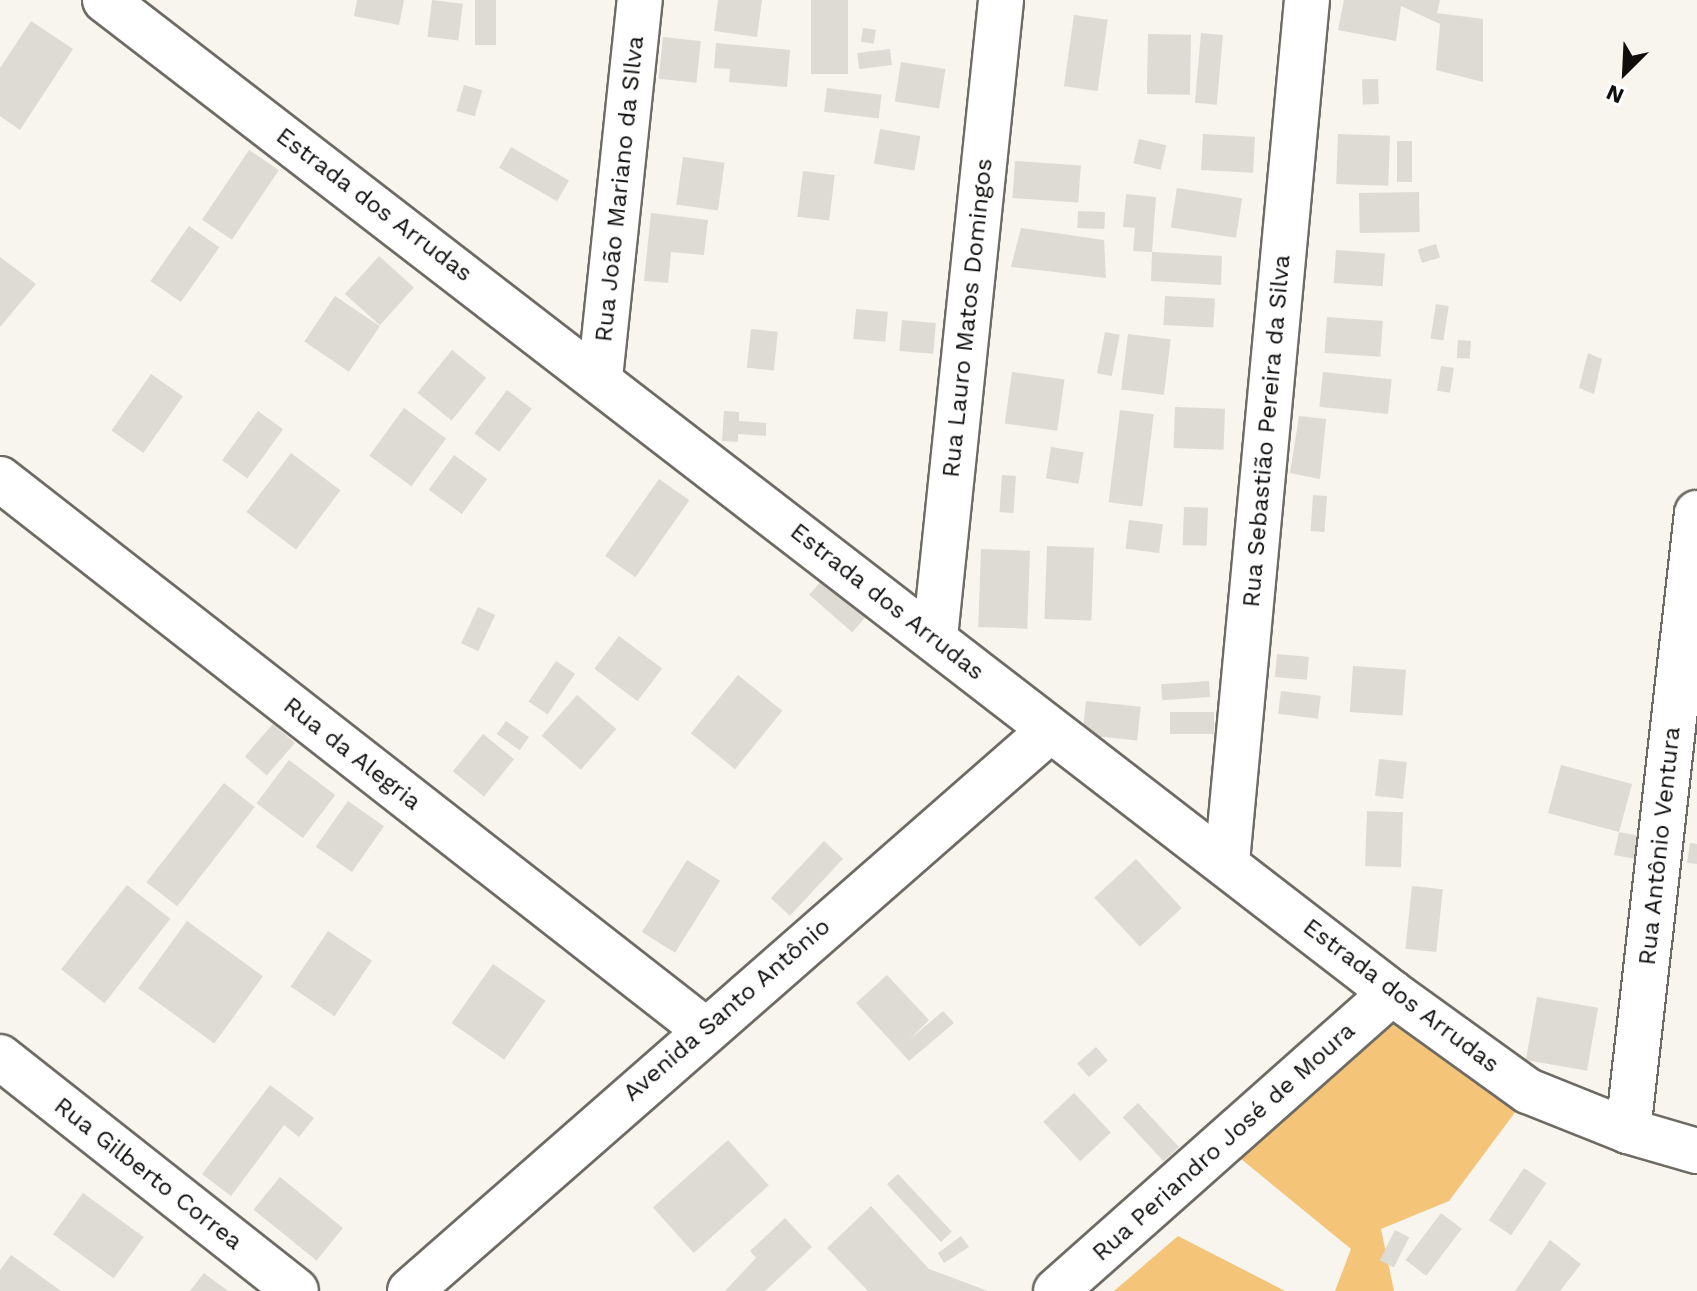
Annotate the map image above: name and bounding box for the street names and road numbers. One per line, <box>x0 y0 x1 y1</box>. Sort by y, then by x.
street label: Rua João Mariano da SIlva <box>590 34 650 344</box>
street label: Estrada dos Arrudas <box>270 121 478 289</box>
street label: Rua Lauro Matos Domingos <box>937 157 999 479</box>
street label: Rua Sebastião Pereira da Silva <box>1237 253 1297 609</box>
street label: Estrada dos Arrudas <box>784 517 990 687</box>
street label: Rua da Alegria <box>277 691 427 817</box>
street label: Rua Antônio Ventura <box>1633 724 1687 968</box>
street label: Avenida Santo Antônio <box>617 912 837 1108</box>
street label: Estrada dos Arrudas <box>1297 912 1505 1080</box>
street label: Rua Periandro José de Moura <box>1086 1016 1362 1268</box>
street label: Rua Gilberto Correa <box>48 1091 248 1257</box>

